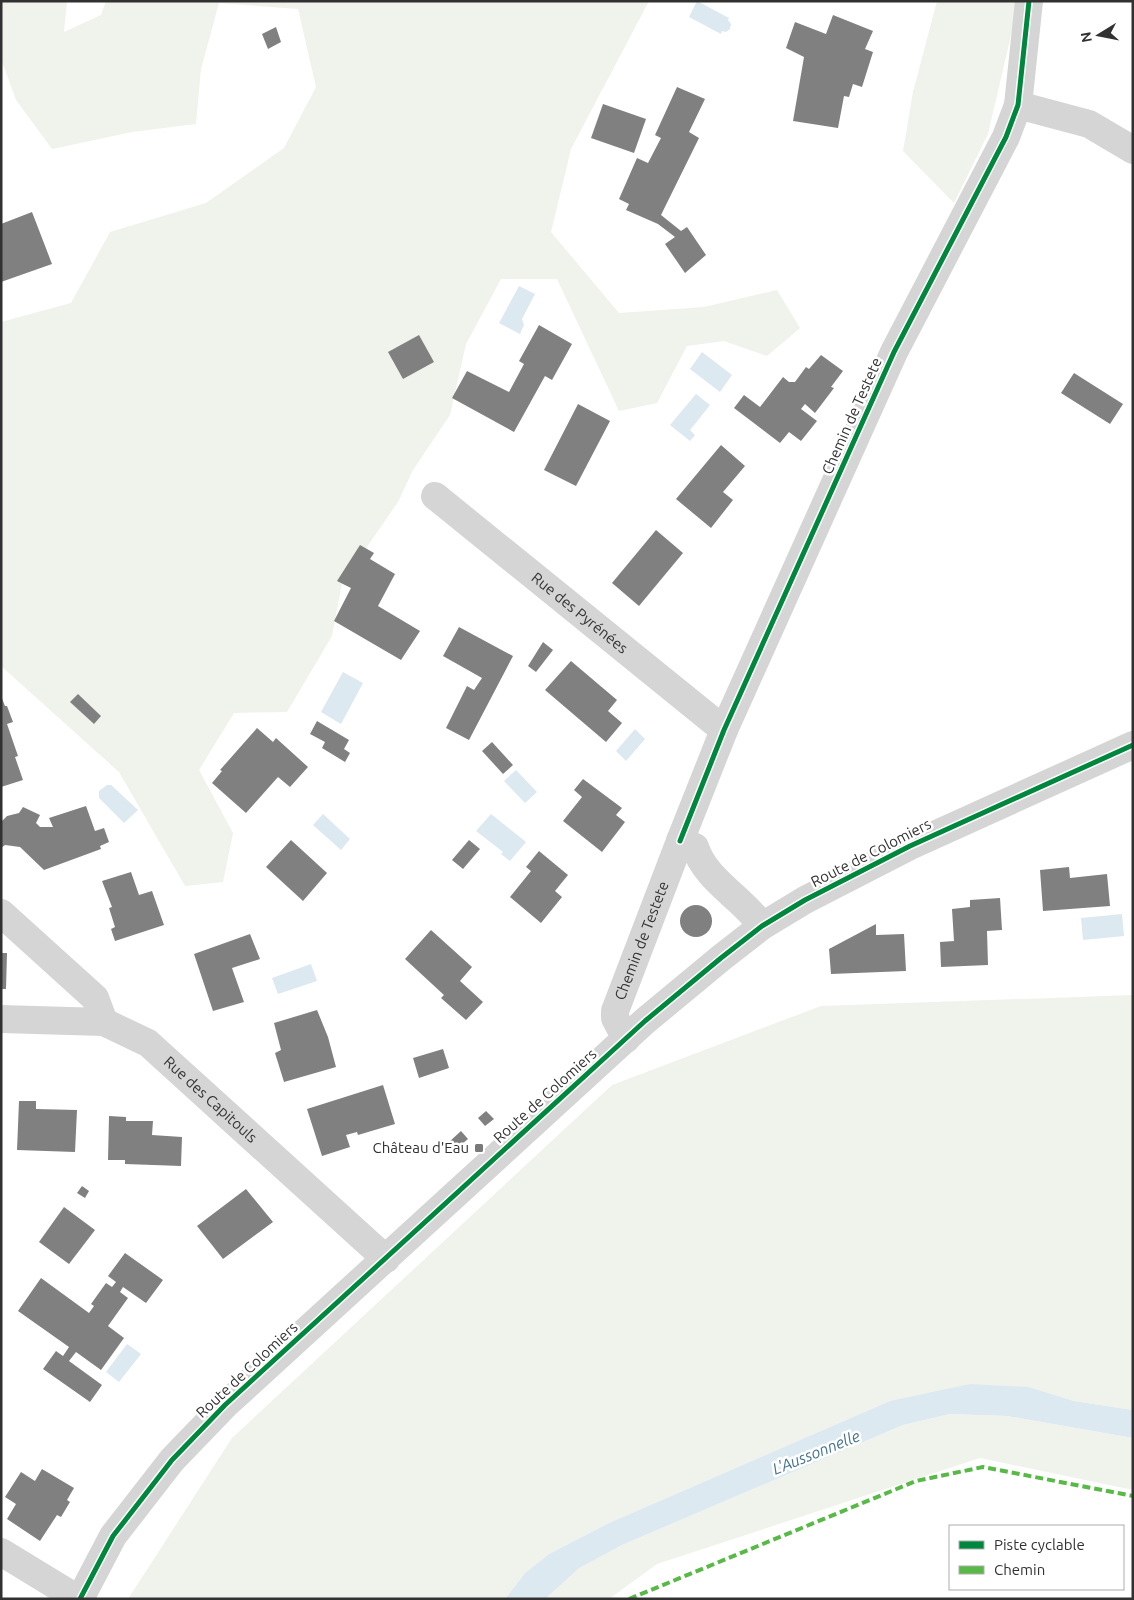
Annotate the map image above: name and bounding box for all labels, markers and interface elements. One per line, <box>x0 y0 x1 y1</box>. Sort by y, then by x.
north arrow <box>1074 10 1124 60</box>
text: N <box>1077 31 1095 44</box>
street label: Chemin de Testete <box>818 355 885 477</box>
street label: Rue des Pyrénées <box>528 569 631 657</box>
street label: Route de Colomiers <box>808 815 934 890</box>
street label: Chemin de Testete <box>611 879 672 1002</box>
street label: Route de Colomiers <box>490 1045 600 1146</box>
street label: Rue des Capitouls <box>161 1053 261 1146</box>
place label: Château d'Eau <box>373 1139 469 1156</box>
marker: Château d'Eau <box>473 1142 485 1154</box>
street label: Route de Colomiers <box>192 1318 301 1421</box>
water label: L'Aussonnelle <box>770 1426 862 1478</box>
legend <box>949 1525 1124 1590</box>
text: Piste cyclable <box>994 1536 1085 1553</box>
text: Chemin <box>994 1561 1045 1578</box>

